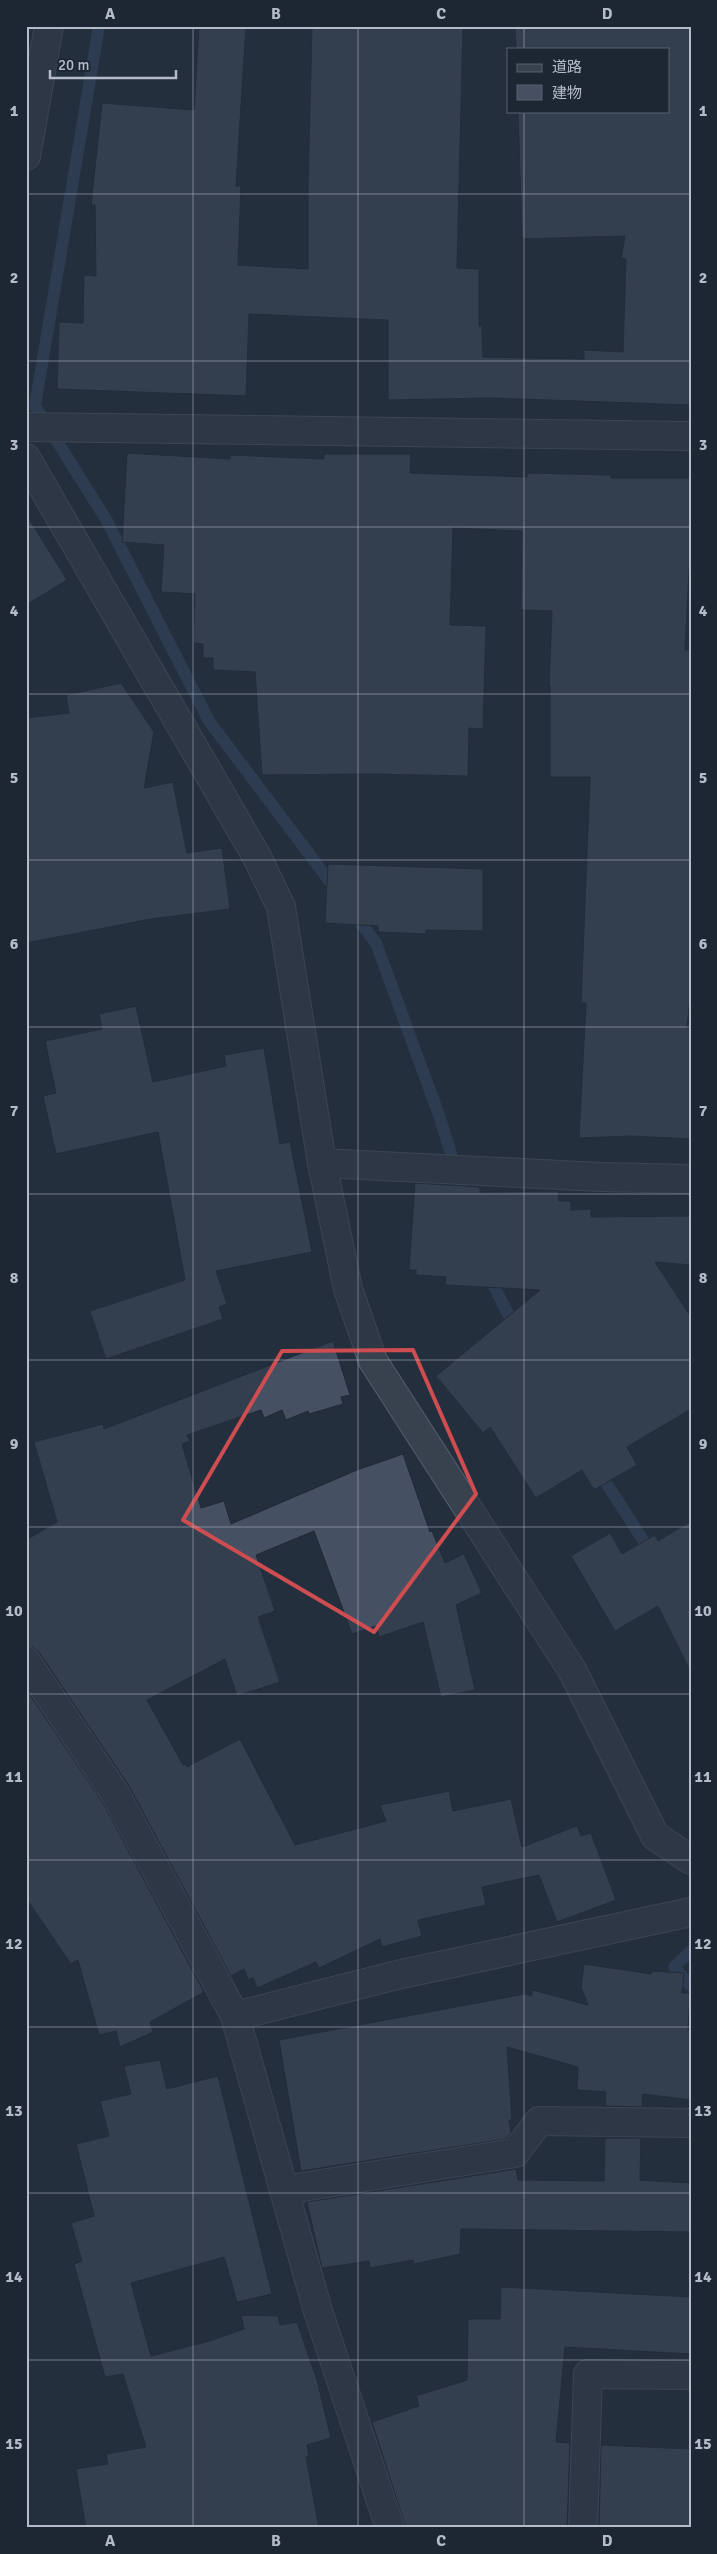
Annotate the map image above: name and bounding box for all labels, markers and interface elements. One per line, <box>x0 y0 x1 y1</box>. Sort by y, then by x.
text: A <box>105 4 116 24</box>
text: B <box>271 4 281 24</box>
text: C <box>436 4 446 24</box>
text: D <box>602 4 613 24</box>
scale bar <box>50 48 176 80</box>
legend <box>507 48 670 112</box>
text: 20 m <box>58 56 89 74</box>
text: 道路 <box>552 58 582 76</box>
text: 建物 <box>552 84 582 102</box>
text: 1 <box>10 101 19 121</box>
text: 1 <box>699 101 708 121</box>
text: 2 <box>10 268 18 288</box>
text: 2 <box>699 268 707 288</box>
text: 3 <box>10 435 18 455</box>
text: 3 <box>699 435 707 455</box>
text: 4 <box>10 601 19 621</box>
text: 4 <box>699 601 708 621</box>
text: 5 <box>10 768 18 788</box>
text: 5 <box>699 768 707 788</box>
text: 6 <box>10 934 19 954</box>
text: 6 <box>699 934 708 954</box>
text: 7 <box>10 1101 19 1121</box>
text: 7 <box>699 1101 708 1121</box>
text: 8 <box>10 1268 19 1288</box>
text: 8 <box>699 1268 708 1288</box>
text: 9 <box>10 1434 19 1454</box>
text: 9 <box>699 1434 708 1454</box>
text: 10 <box>5 1601 23 1621</box>
text: 10 <box>694 1601 712 1621</box>
text: 11 <box>5 1767 23 1787</box>
text: 11 <box>694 1767 712 1787</box>
text: 12 <box>5 1934 23 1954</box>
text: 12 <box>694 1934 712 1954</box>
text: 13 <box>5 2101 23 2121</box>
text: 13 <box>694 2101 712 2121</box>
text: 14 <box>5 2267 23 2287</box>
text: 14 <box>694 2267 712 2287</box>
text: 15 <box>5 2434 23 2454</box>
text: 15 <box>694 2434 712 2454</box>
text: A <box>105 2531 116 2551</box>
text: B <box>271 2531 281 2551</box>
text: C <box>436 2531 446 2551</box>
text: D <box>602 2531 613 2551</box>

